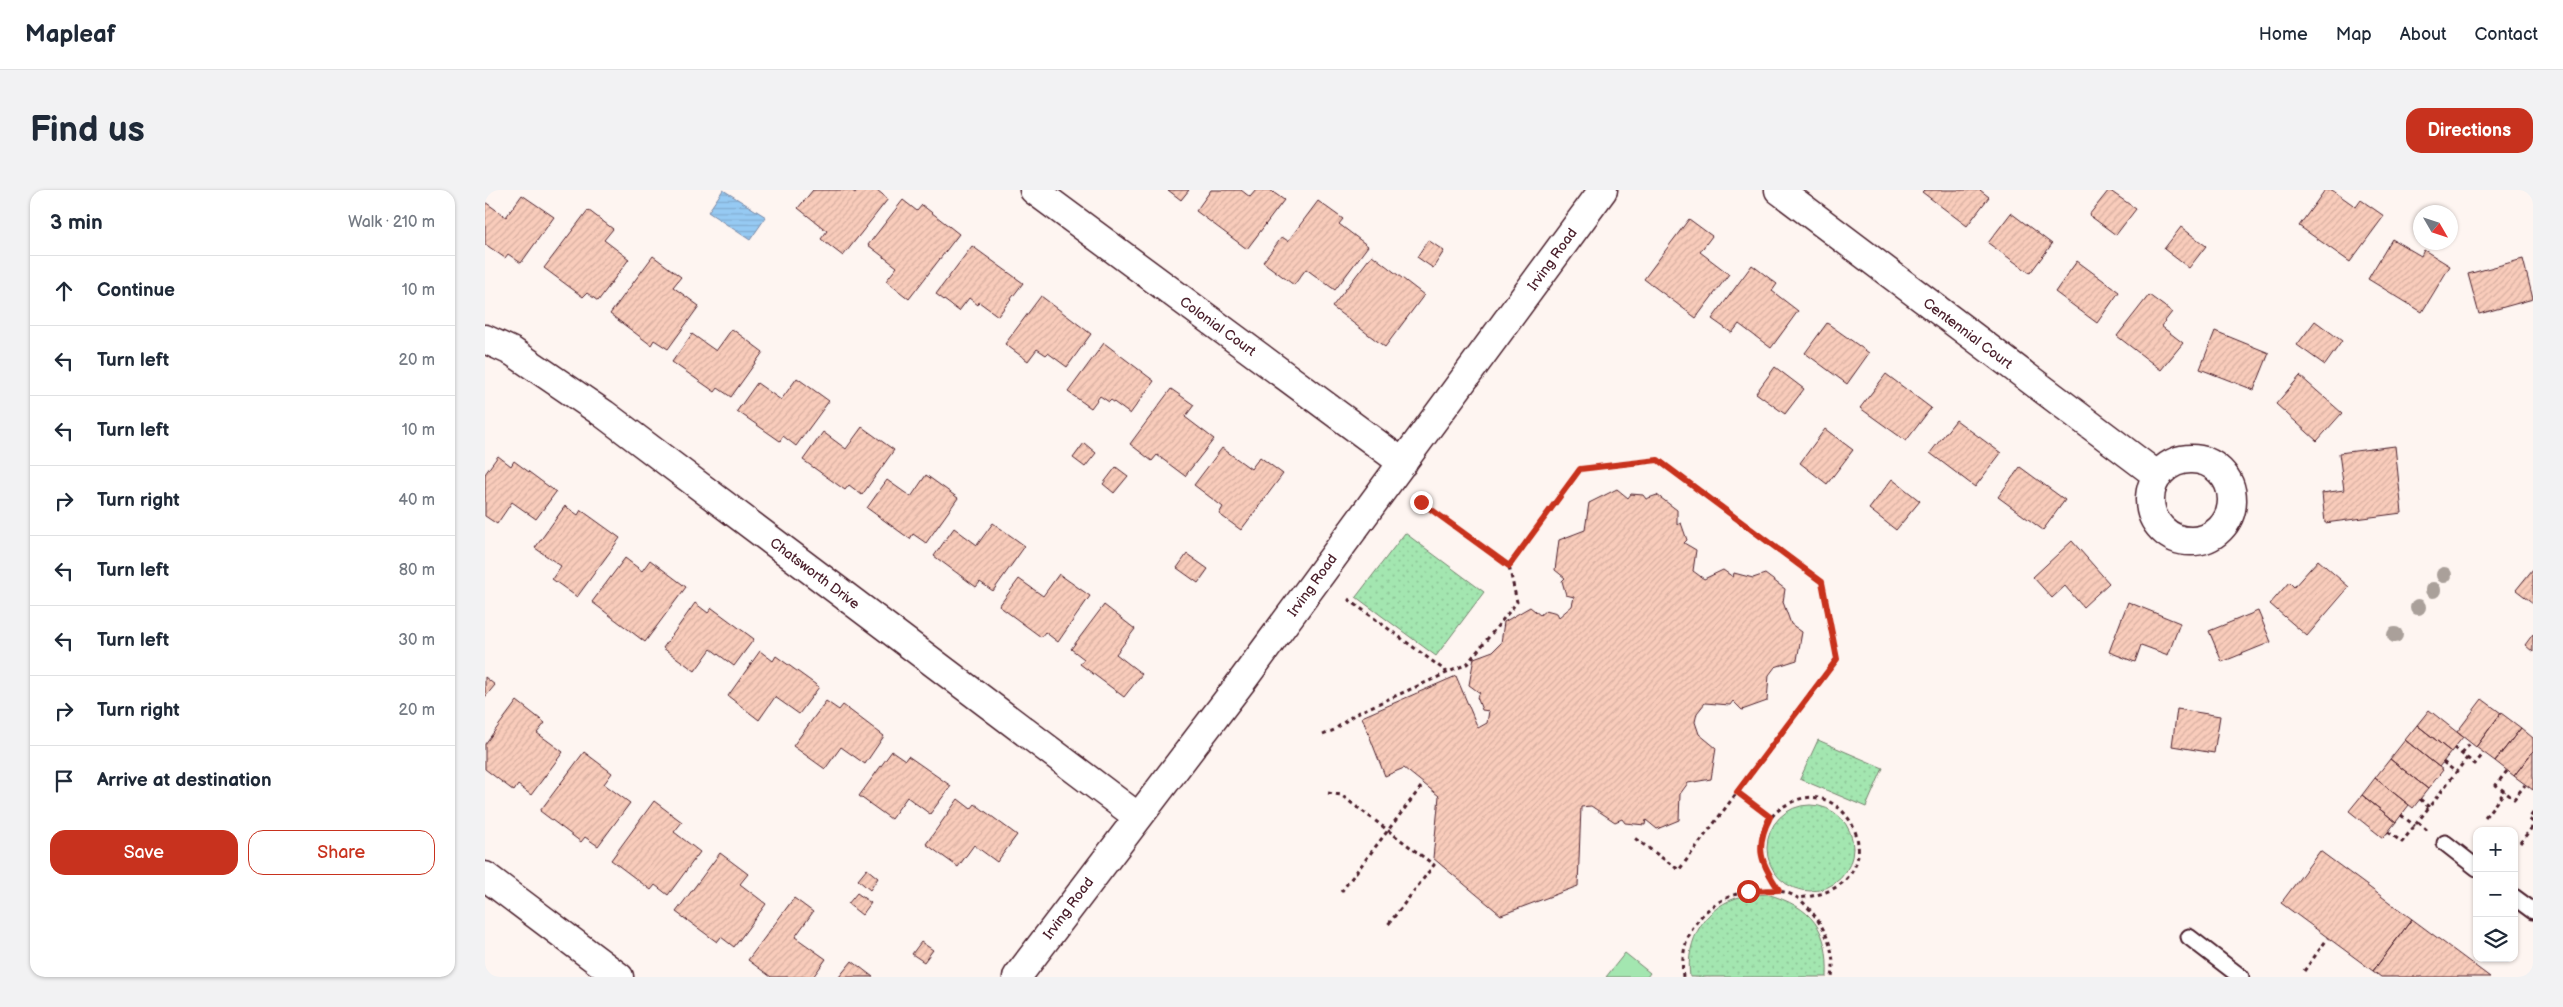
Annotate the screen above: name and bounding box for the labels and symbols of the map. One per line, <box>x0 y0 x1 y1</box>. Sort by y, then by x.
north arrow <box>2413 205 2458 250</box>
street label: Irving Road <box>1524 225 1581 294</box>
street label: Colonial Court <box>1176 293 1260 360</box>
street label: Centennial Court <box>1920 294 2016 373</box>
route end <box>1410 491 1433 514</box>
street label: Chatsworth Drive <box>767 534 863 613</box>
street label: Irving Road <box>1284 551 1341 620</box>
street label: Irving Road <box>1040 874 1097 943</box>
route start <box>1737 880 1760 903</box>

